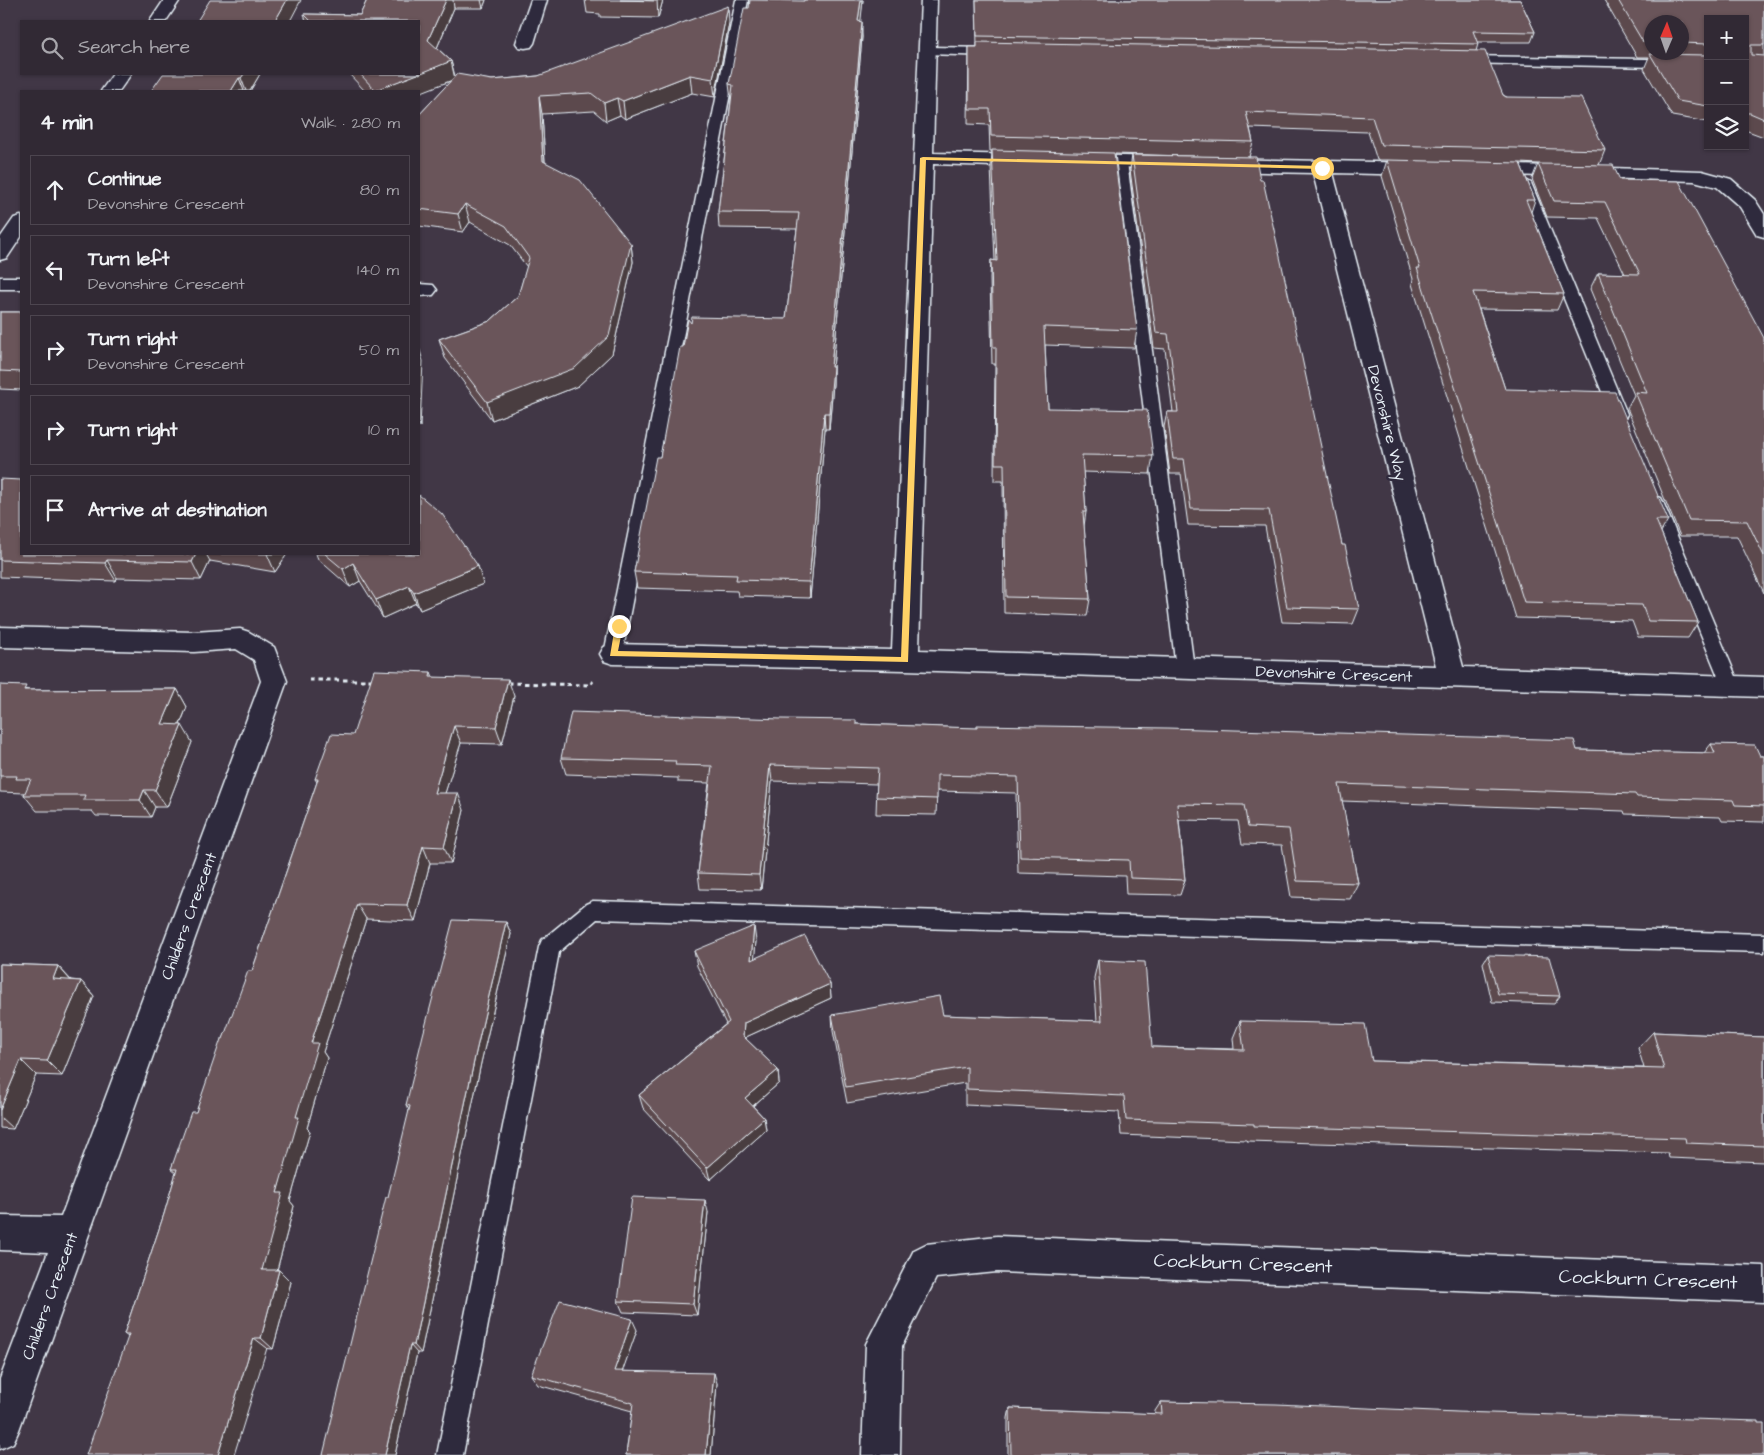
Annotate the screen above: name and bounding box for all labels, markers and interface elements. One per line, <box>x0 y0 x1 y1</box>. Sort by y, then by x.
north arrow <box>1644 15 1689 60</box>
map controls <box>1704 15 1749 150</box>
button: + <box>1704 15 1749 60</box>
search box <box>20 20 420 75</box>
icon: search <box>38 34 66 62</box>
text: Search here <box>78 34 190 61</box>
button: − <box>1704 60 1749 105</box>
button: layers <box>1704 105 1749 150</box>
text: 4 min <box>40 108 93 137</box>
text: Walk · 280 m <box>301 112 400 134</box>
route start <box>1311 157 1334 180</box>
text: Continue <box>88 166 162 193</box>
icon: ahead <box>41 176 69 204</box>
text: 80 m <box>360 179 399 201</box>
text: Devonshire Crescent <box>88 193 245 215</box>
text: Turn left <box>88 246 169 273</box>
icon: left <box>41 256 69 284</box>
text: 140 m <box>357 259 399 281</box>
text: Devonshire Crescent <box>88 273 245 295</box>
text: Turn right <box>88 326 177 353</box>
icon: right <box>41 336 69 364</box>
text: 50 m <box>359 339 399 361</box>
text: Devonshire Crescent <box>88 353 245 375</box>
street label: Devonshire Way <box>1361 363 1412 484</box>
icon: right <box>41 416 69 444</box>
text: Turn right <box>88 417 177 444</box>
text: 10 m <box>368 419 399 441</box>
icon: arrive <box>41 496 69 524</box>
text: Arrive at destination <box>88 497 267 524</box>
route end <box>608 615 631 638</box>
street label: Devonshire Crescent <box>1255 660 1413 688</box>
street label: Childers Crescent <box>156 849 223 983</box>
street label: Childers Crescent <box>17 1229 84 1363</box>
street label: Cockburn Crescent <box>1153 1247 1333 1281</box>
street label: Cockburn Crescent <box>1558 1263 1738 1297</box>

